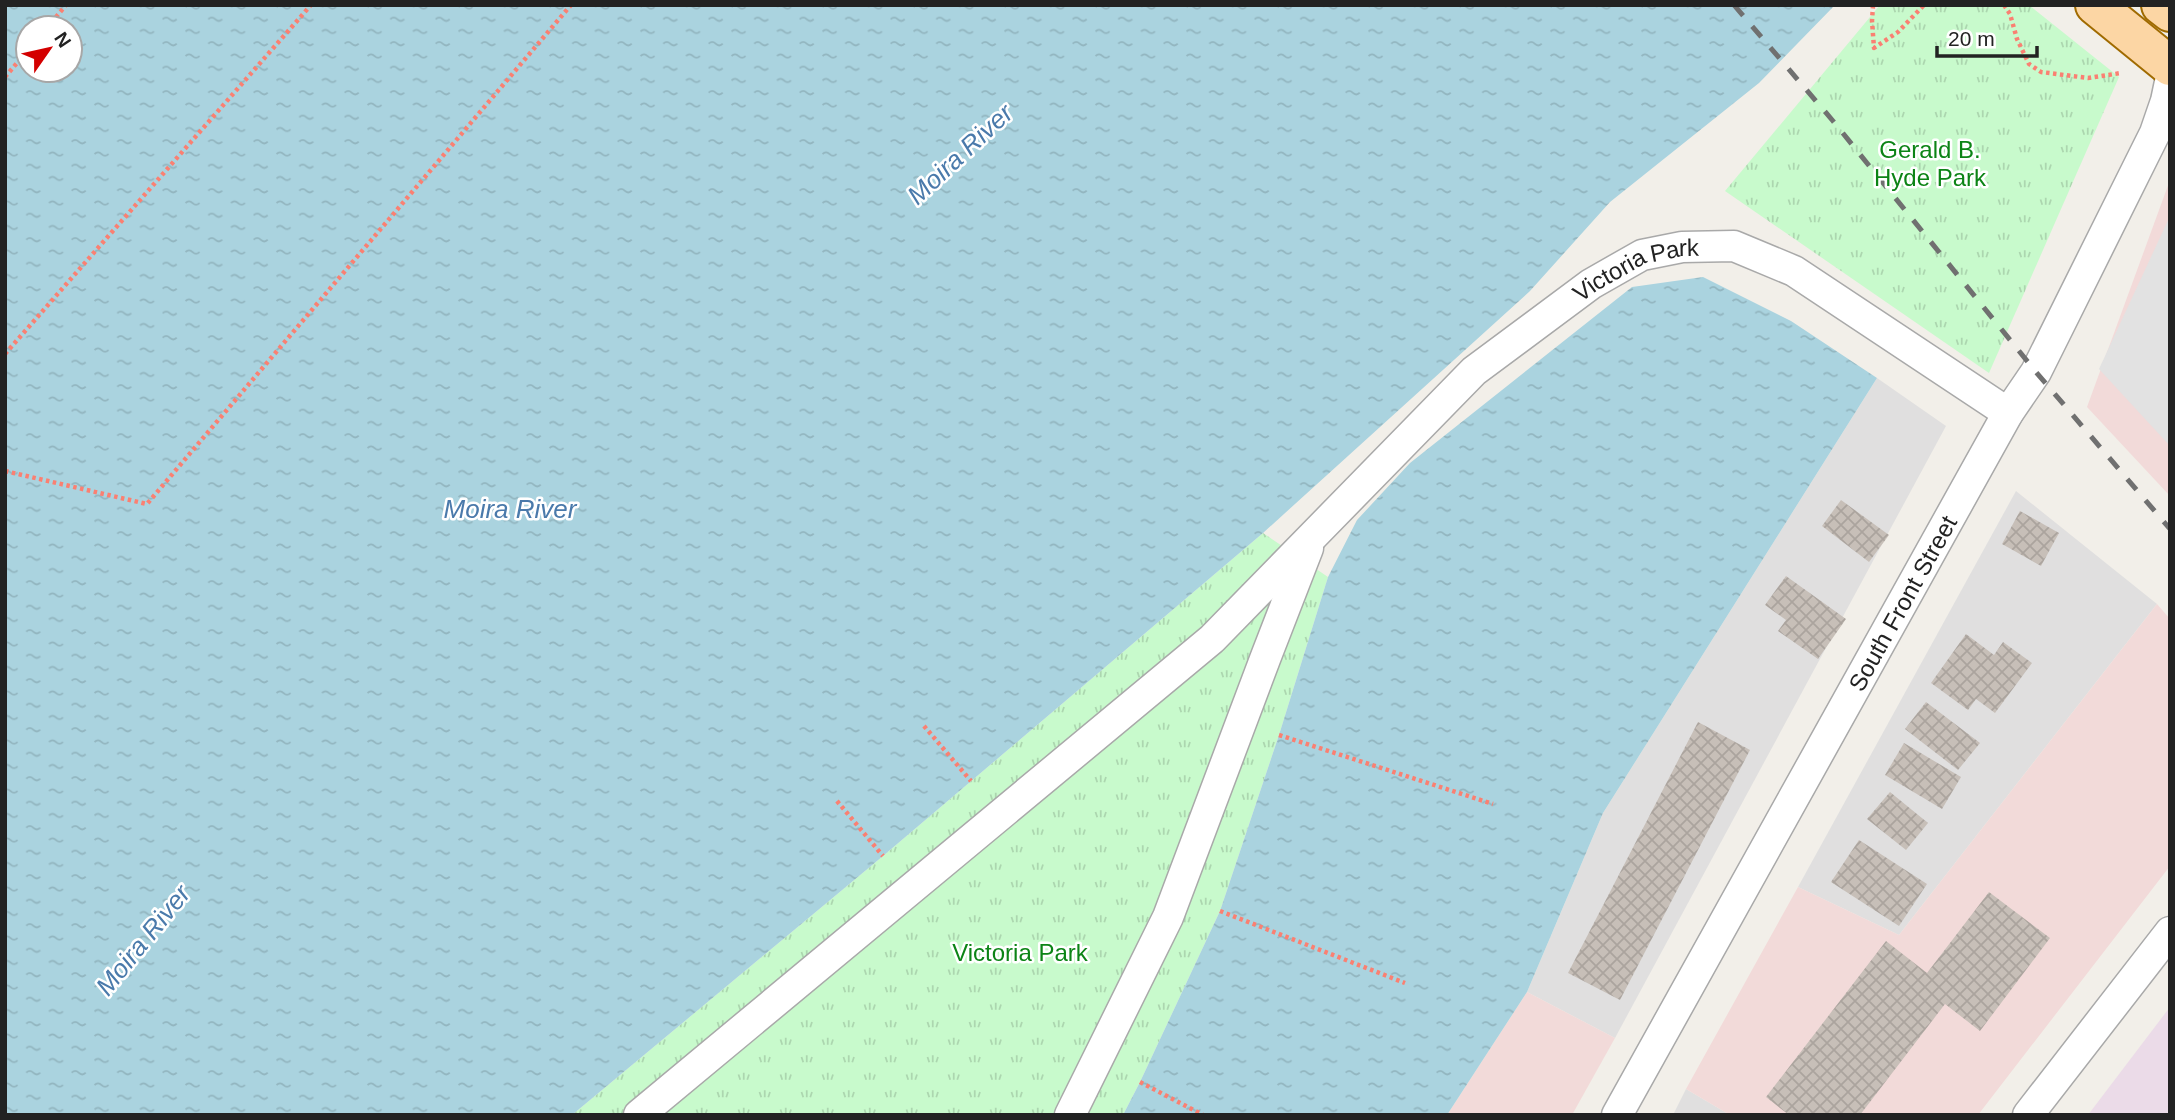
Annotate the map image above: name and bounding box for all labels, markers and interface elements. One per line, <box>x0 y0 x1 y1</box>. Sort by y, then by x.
north arrow <box>14 14 84 84</box>
scale bar <box>1937 14 2037 58</box>
text: 20 m <box>1948 27 1995 50</box>
text: N <box>50 28 75 51</box>
water label: Moira River <box>901 97 1020 210</box>
park label: Gerald B. Hyde Park <box>1874 136 1987 191</box>
street label: Victoria Park <box>1567 233 1700 306</box>
water label: Moira River <box>444 494 578 524</box>
street label: South Front Street <box>1843 510 1962 695</box>
water label: Moira River <box>90 878 197 1001</box>
park label: Victoria Park <box>952 939 1089 966</box>

